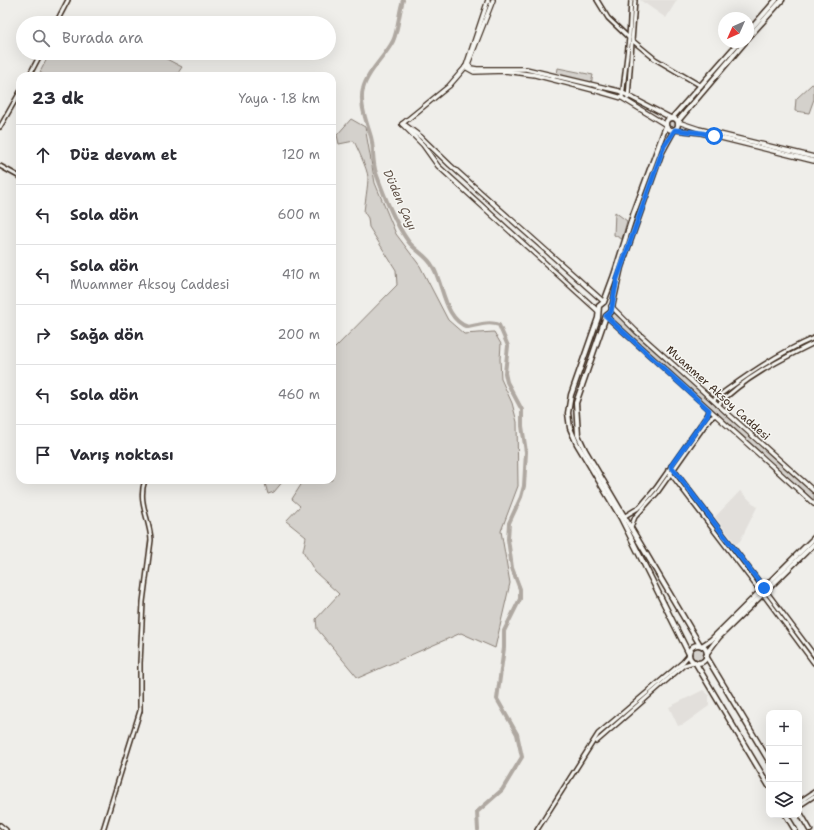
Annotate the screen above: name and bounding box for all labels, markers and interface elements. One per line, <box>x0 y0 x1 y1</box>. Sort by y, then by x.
north arrow <box>718 12 754 48</box>
search box <box>16 16 336 60</box>
icon: search <box>30 27 52 49</box>
text: Burada ara <box>62 28 143 48</box>
text: 23 dk <box>32 87 84 109</box>
text: Yaya · 1.8 km <box>239 90 320 107</box>
route start <box>705 127 723 145</box>
icon: ahead <box>32 144 54 166</box>
text: Düz devam et <box>70 145 177 165</box>
text: 120 m <box>282 146 320 163</box>
water label: Düden Çayı <box>379 167 421 233</box>
icon: left <box>32 204 54 226</box>
text: Sola dön <box>70 205 139 225</box>
text: 600 m <box>277 206 320 223</box>
text: Sola dön <box>70 256 139 276</box>
icon: left <box>32 264 54 286</box>
text: 410 m <box>282 266 320 283</box>
text: Muammer Aksoy Caddesi <box>70 276 230 293</box>
icon: right <box>32 324 54 346</box>
text: Sağa dön <box>70 325 144 345</box>
text: 200 m <box>278 326 320 343</box>
street label: Muammer Aksoy Caddesi <box>663 342 773 444</box>
icon: left <box>32 384 54 406</box>
text: Sola dön <box>70 385 139 405</box>
text: 460 m <box>278 386 320 403</box>
icon: arrive <box>32 444 54 466</box>
text: Varış noktası <box>70 445 174 465</box>
route end <box>755 579 773 597</box>
map controls <box>766 710 802 818</box>
button: + <box>766 710 802 746</box>
button: − <box>766 746 802 782</box>
button: layers <box>766 782 802 818</box>

